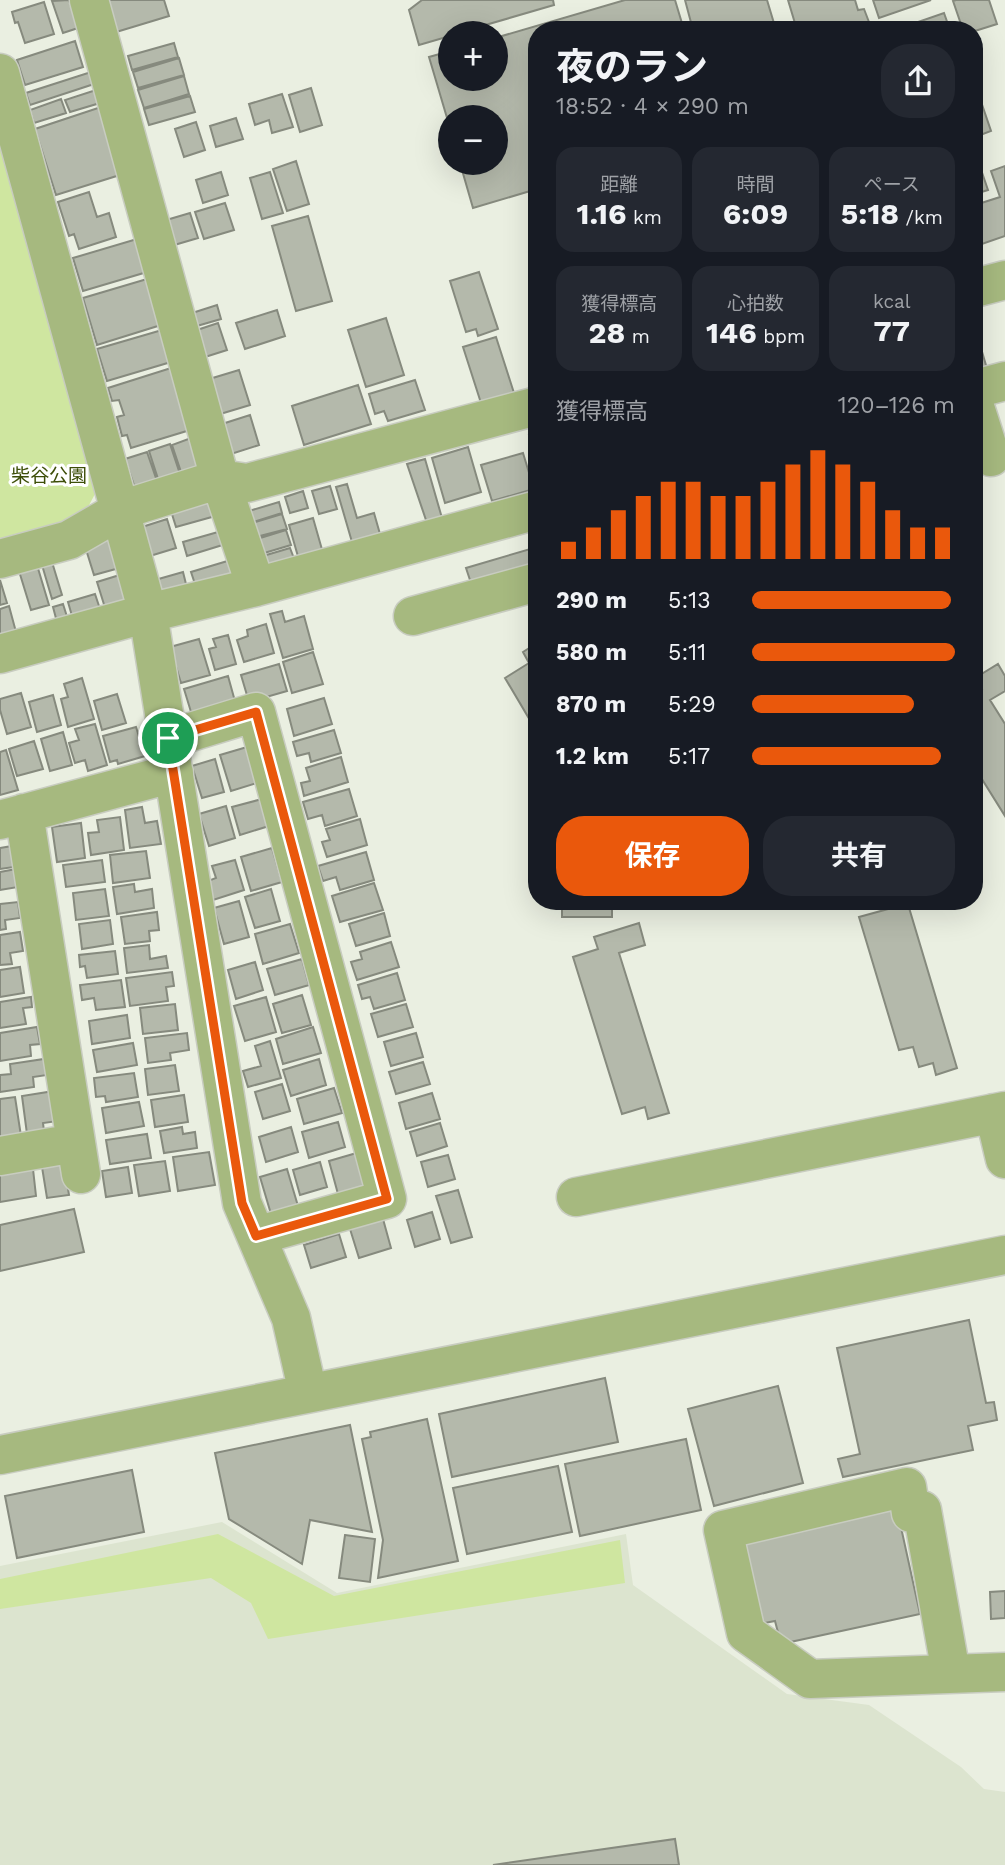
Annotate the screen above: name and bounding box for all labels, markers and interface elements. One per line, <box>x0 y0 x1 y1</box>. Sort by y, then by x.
map controls <box>438 21 508 175</box>
button: + <box>438 21 508 91</box>
button: share <box>881 44 955 118</box>
text: 夜のラン <box>556 45 708 89</box>
text: 18:52 · 4 × 290 m <box>556 93 749 120</box>
button: − <box>438 105 508 175</box>
text: 距離 <box>600 173 638 196</box>
text: 時間 <box>736 173 775 196</box>
text: ペース <box>864 173 920 196</box>
text: 1.16 <box>576 196 626 231</box>
text: 6:09 <box>723 196 788 231</box>
text: 5:18 <box>841 196 899 231</box>
text: km <box>626 206 662 229</box>
text: /km <box>899 206 943 229</box>
text: kcal <box>873 290 911 313</box>
text: 獲得標高 <box>581 292 657 315</box>
text: 心拍数 <box>727 292 784 315</box>
text: 77 <box>874 313 910 348</box>
text: 28 <box>589 315 625 350</box>
text: 146 <box>706 315 757 350</box>
text: m <box>625 325 650 348</box>
text: bpm <box>757 325 805 348</box>
text: 120–126 m <box>838 392 955 419</box>
text: 獲得標高 <box>556 398 648 425</box>
park label: 柴谷公園 <box>11 464 87 487</box>
text: 290 m <box>556 587 627 614</box>
text: 5:13 <box>668 587 711 614</box>
text: 580 m <box>556 639 627 666</box>
text: 5:11 <box>668 639 706 666</box>
text: 870 m <box>556 691 626 718</box>
text: 5:29 <box>668 691 716 718</box>
pin <box>138 708 198 768</box>
icon: arrive <box>149 719 187 757</box>
text: 1.2 km <box>556 743 629 770</box>
text: 5:17 <box>668 743 710 770</box>
button: 保存 <box>556 816 749 896</box>
button: 共有 <box>763 816 955 896</box>

